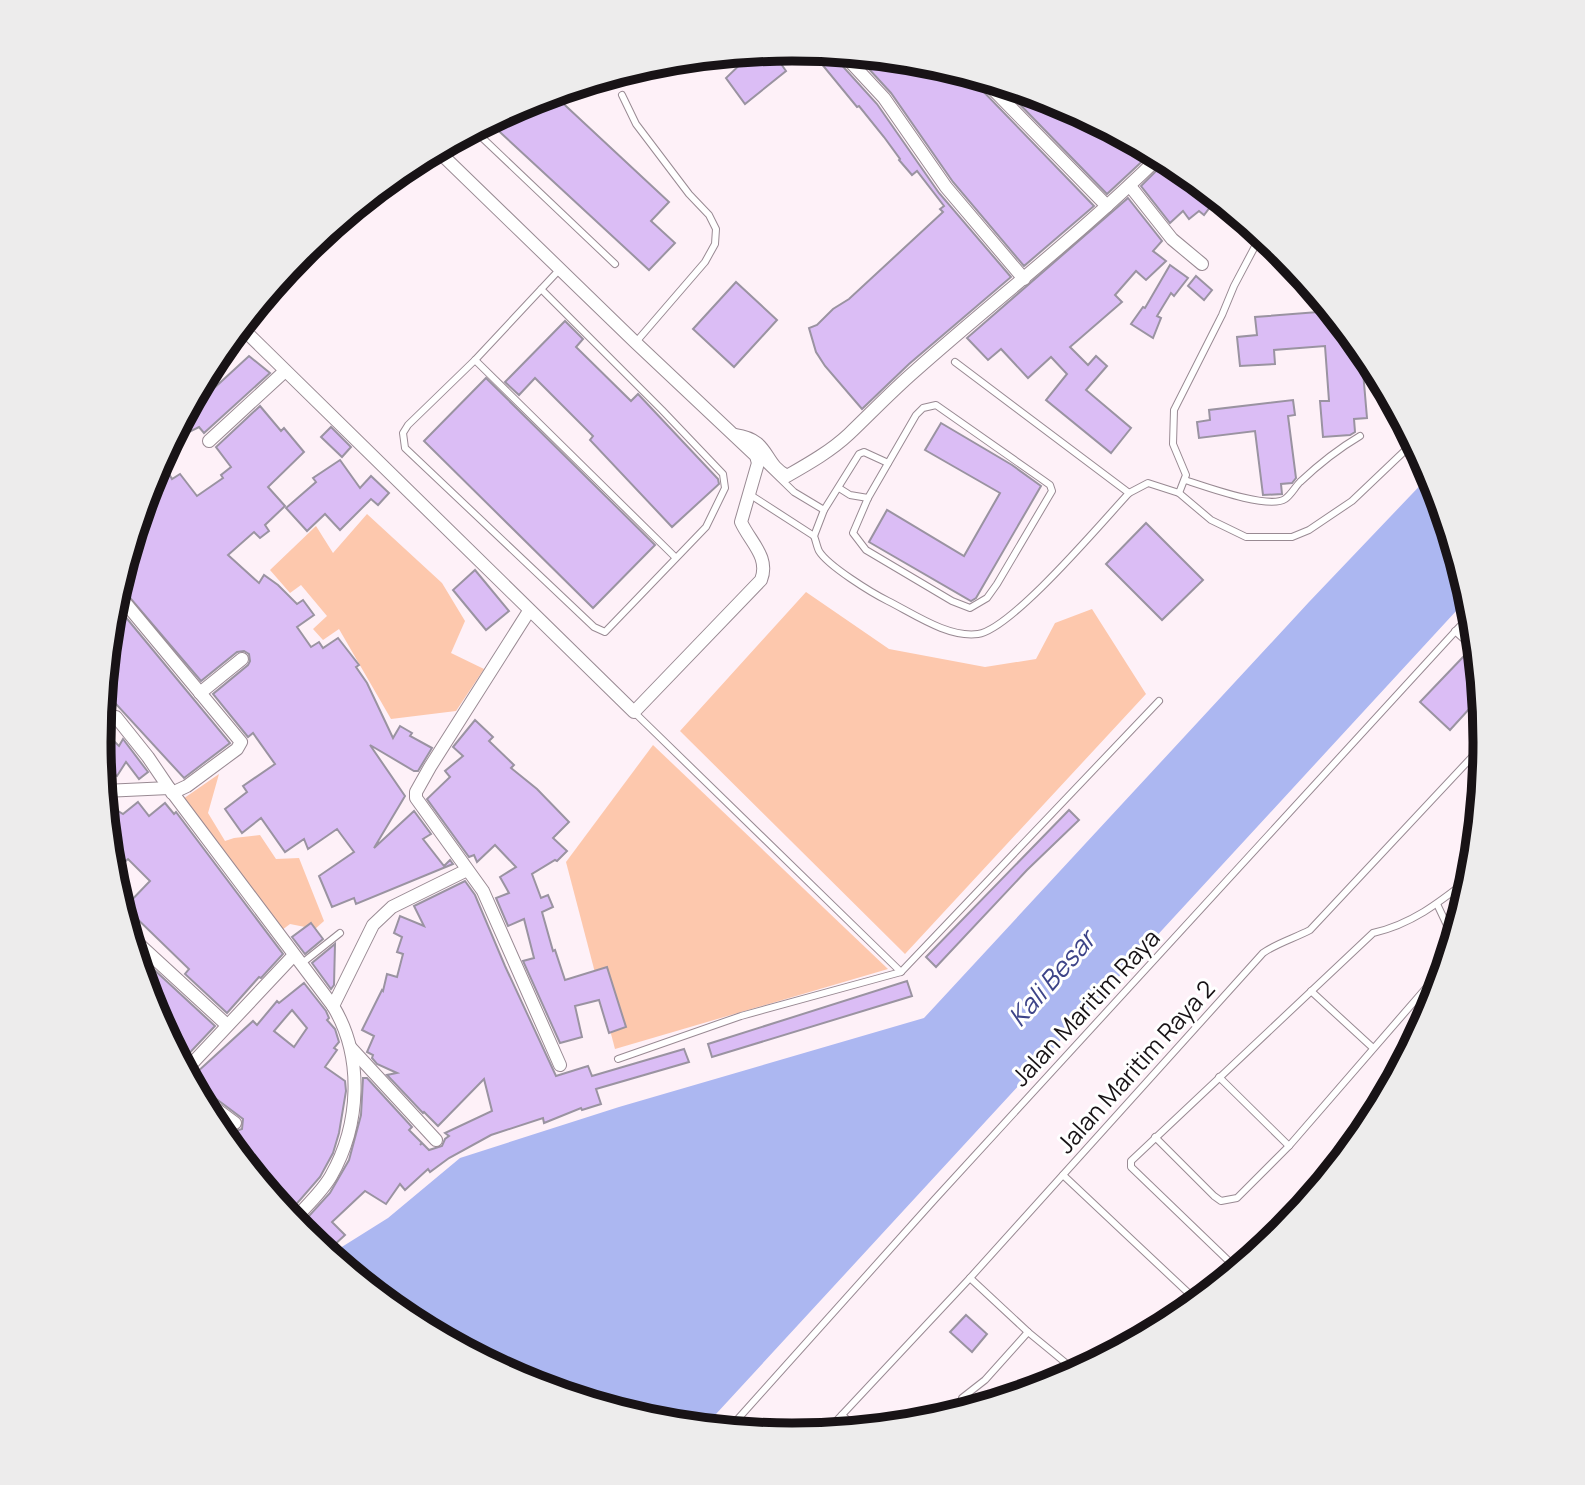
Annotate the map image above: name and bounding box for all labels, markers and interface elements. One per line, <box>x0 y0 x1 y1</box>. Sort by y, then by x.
water label: Kali Besar <box>999 920 1105 1034</box>
street label: Jalan Maritim Raya <box>1003 921 1167 1093</box>
street label: Jalan Maritim Raya 2 <box>1048 972 1222 1160</box>

